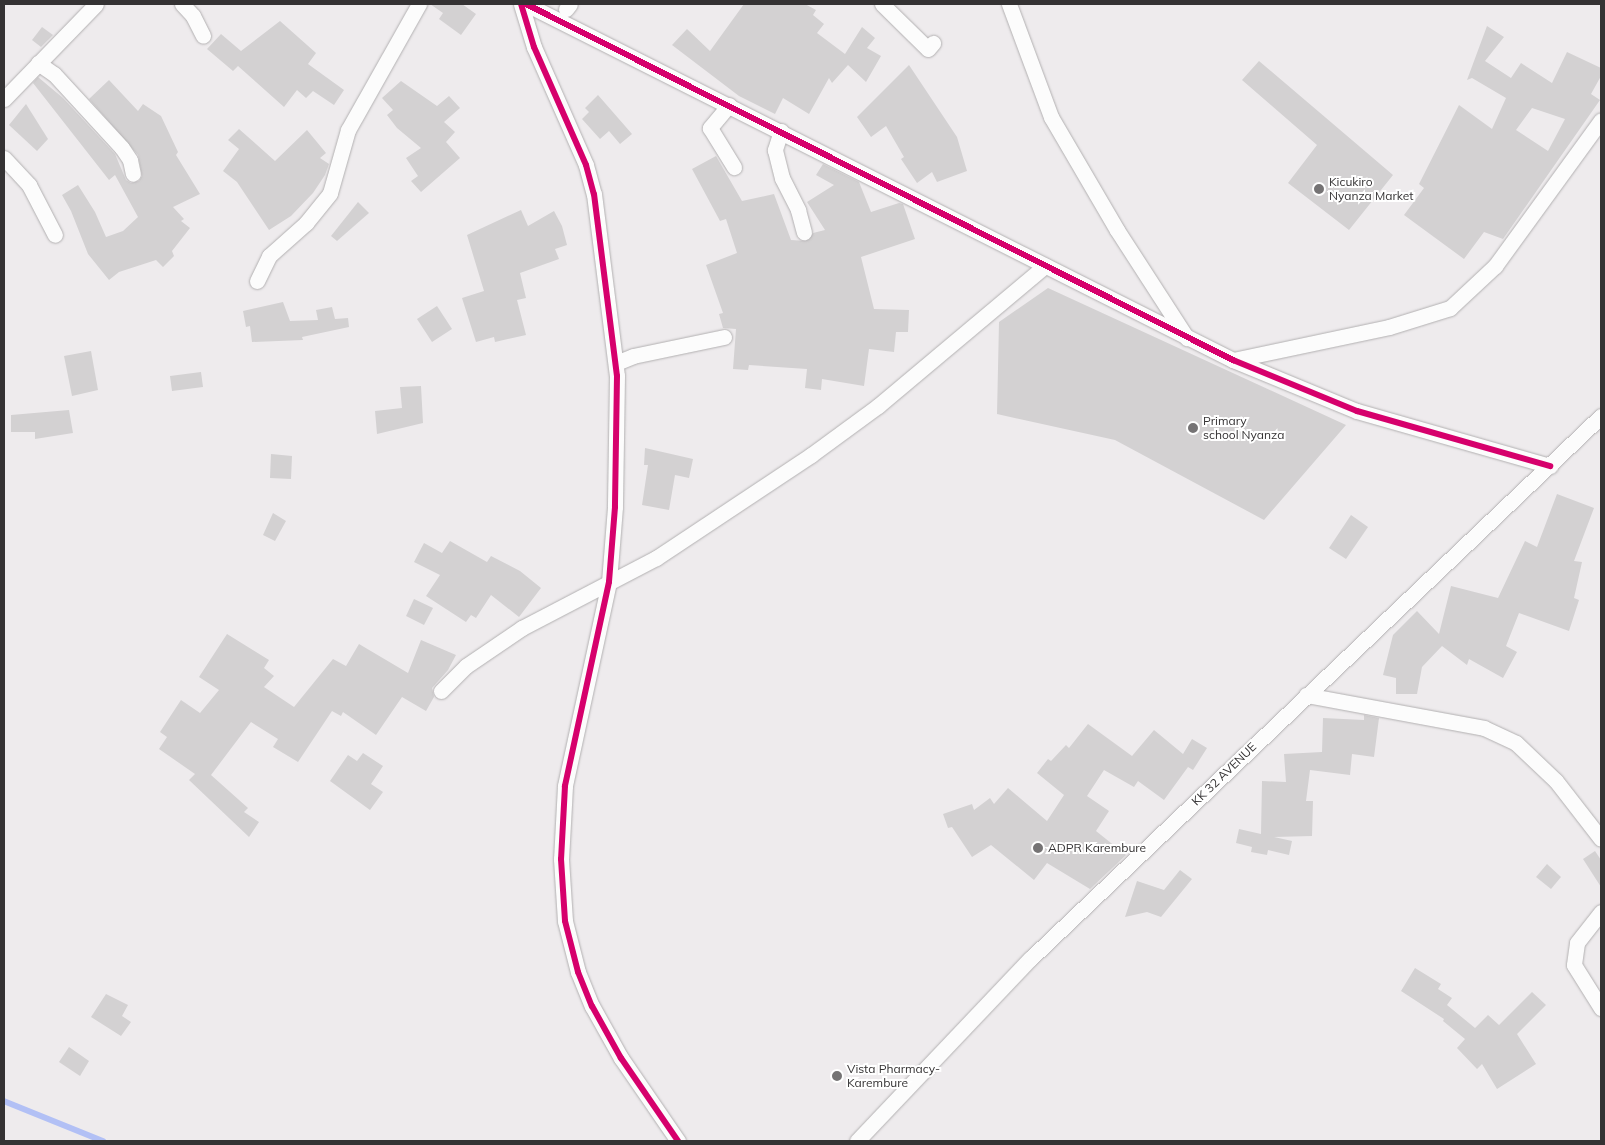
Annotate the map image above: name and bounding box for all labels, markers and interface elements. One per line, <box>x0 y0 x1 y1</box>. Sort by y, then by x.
place label: Kicukiro Nyanza Market <box>1329 175 1414 203</box>
marker: Kicukiro Nyanza Market <box>1313 183 1325 195</box>
place label: Primary school Nyanza <box>1203 414 1284 442</box>
marker: Primary school Nyanza <box>1187 422 1199 434</box>
street label: KK 32 AVENUE <box>1189 740 1259 808</box>
place label: ADPR Karembure <box>1048 841 1146 855</box>
marker: ADPR Karembure <box>1032 842 1044 854</box>
place label: Vista Pharmacy- Karembure <box>847 1062 940 1090</box>
marker: Vista Pharmacy- Karembure <box>831 1070 843 1082</box>

